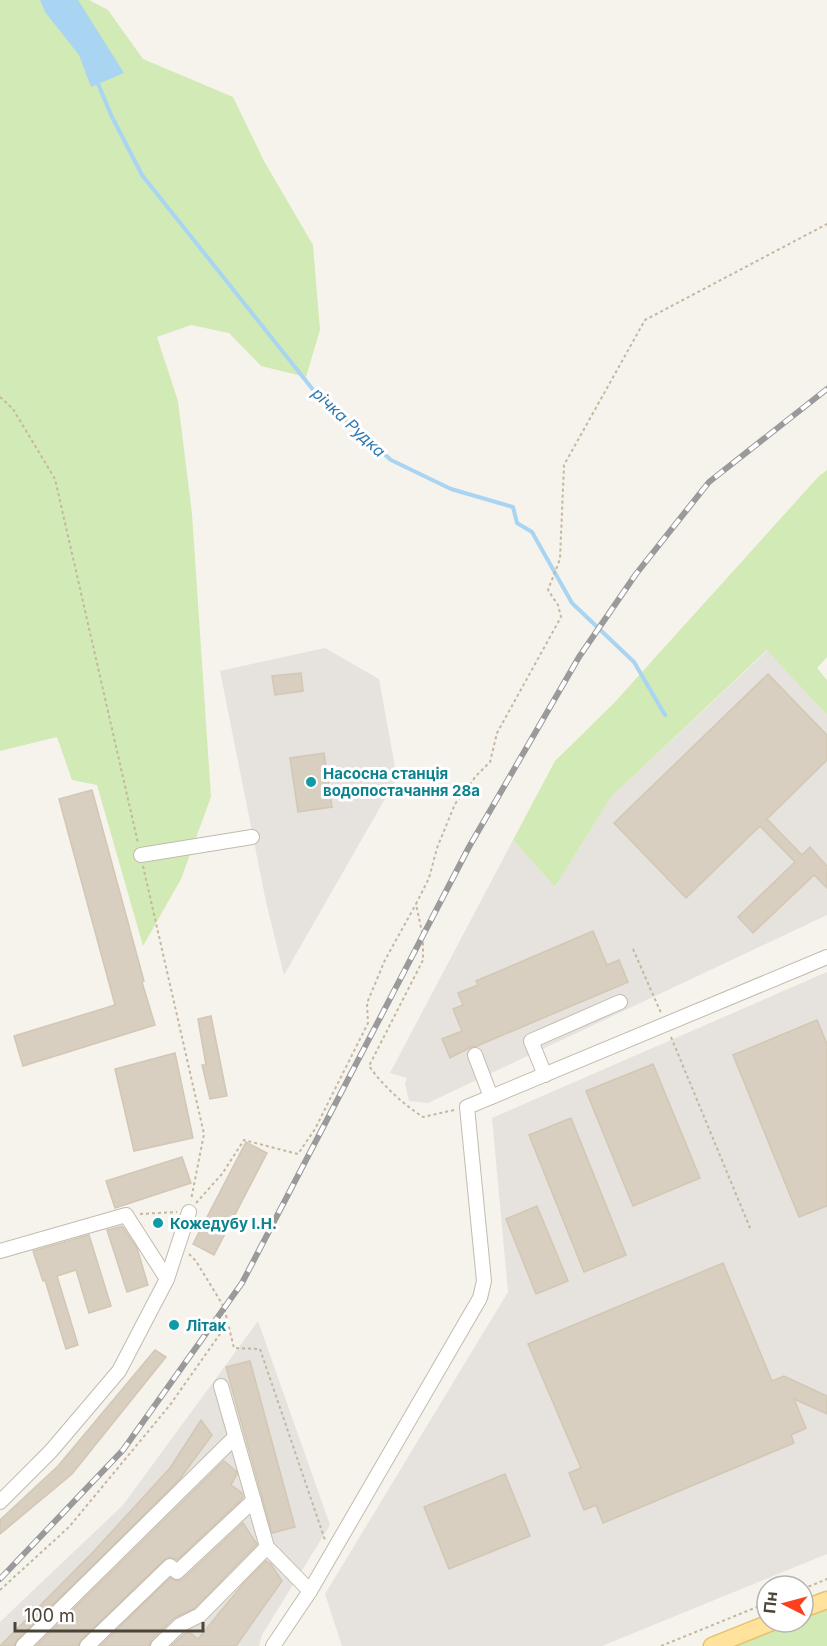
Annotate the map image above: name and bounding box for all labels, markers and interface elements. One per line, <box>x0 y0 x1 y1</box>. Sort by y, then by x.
water label: річка Рудка <box>307 382 390 461</box>
place label: Насосна станція водопостачання 28а <box>323 764 480 800</box>
marker: Насосна станція водопостачання 28а <box>304 775 318 789</box>
place label: Кожедубу І.Н. <box>170 1214 277 1233</box>
marker: Кожедубу І.Н. <box>151 1216 165 1230</box>
place label: Літак <box>186 1316 226 1335</box>
marker: Літак <box>167 1318 181 1332</box>
north arrow <box>755 1574 815 1634</box>
text: Пн <box>759 1590 781 1614</box>
scale bar <box>15 1595 202 1633</box>
text: 100 m <box>24 1605 75 1626</box>

